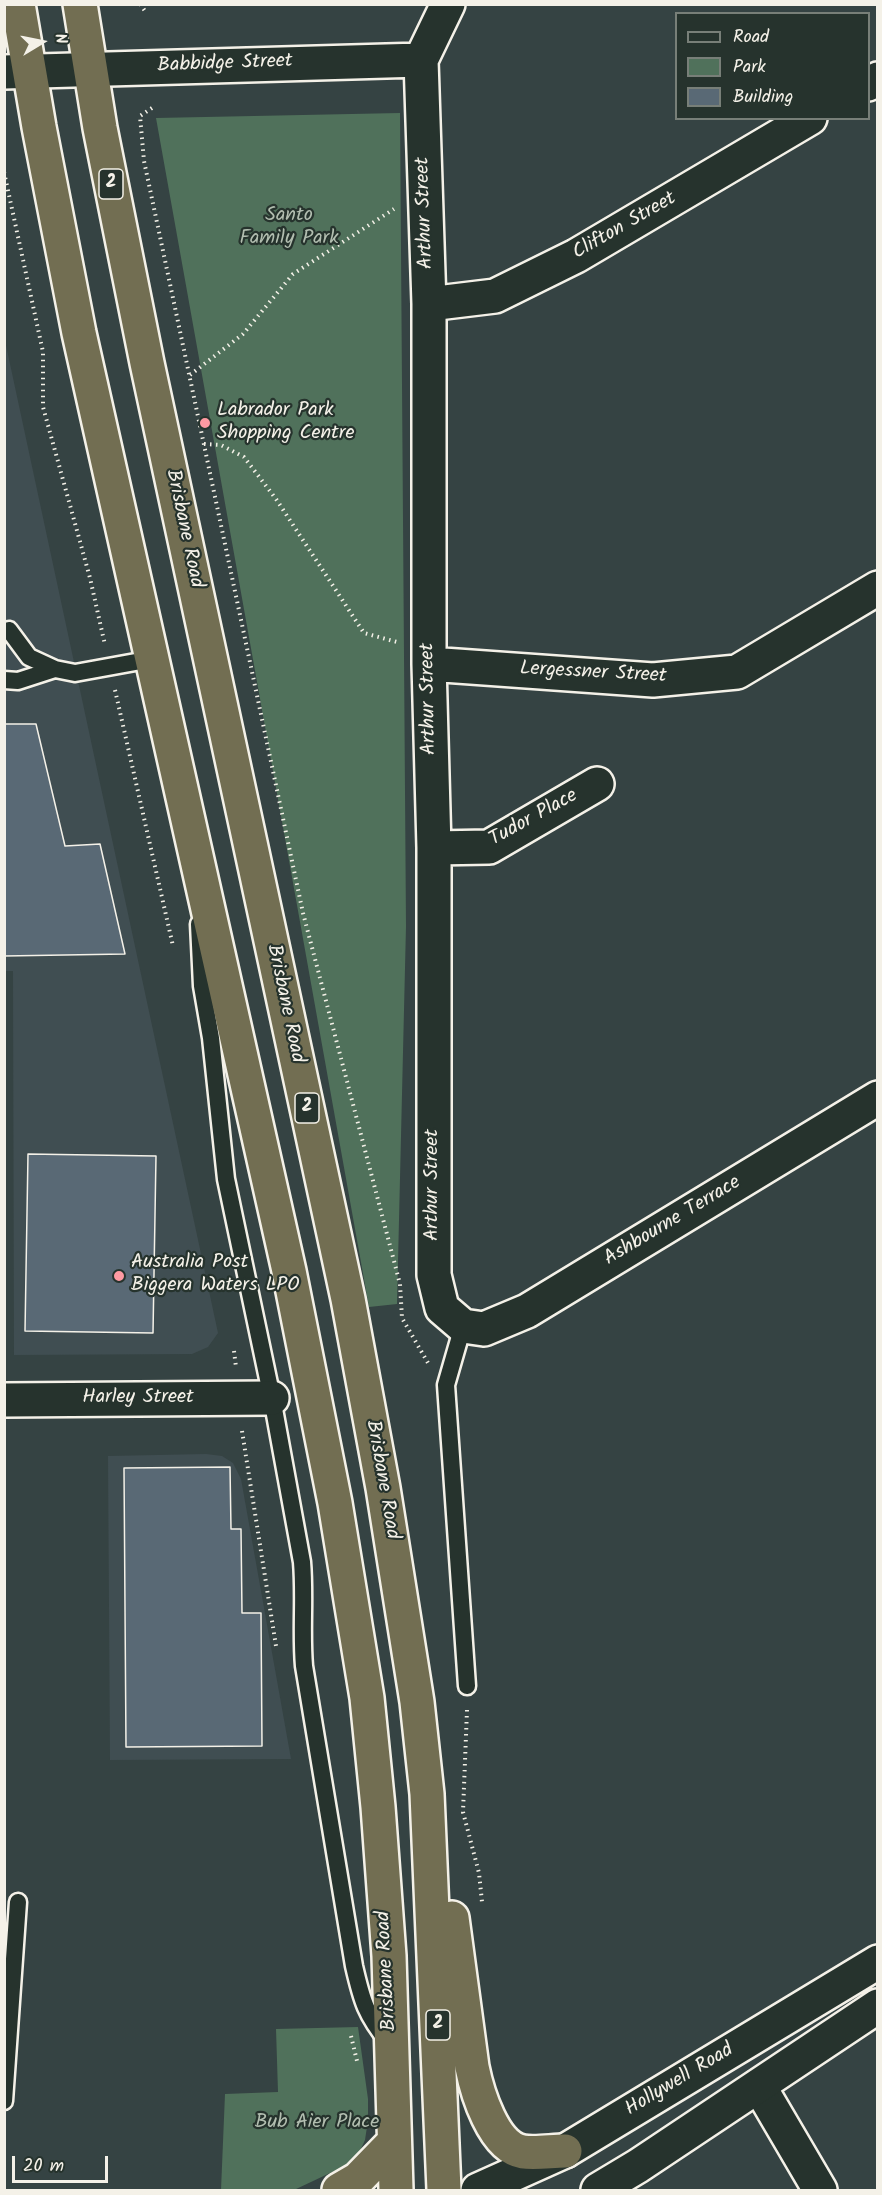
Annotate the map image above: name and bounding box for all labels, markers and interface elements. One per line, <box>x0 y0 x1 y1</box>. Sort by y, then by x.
north arrow <box>12 12 72 72</box>
legend <box>675 12 870 120</box>
text: Road <box>733 23 769 52</box>
text: N <box>47 32 73 46</box>
street label: Babbidge Street <box>157 51 293 79</box>
text: Park <box>733 53 766 82</box>
text: Building <box>733 83 793 112</box>
street label: Arthur Street <box>412 157 440 269</box>
road number: 2 <box>99 169 123 199</box>
street label: Clifton Street <box>569 188 681 266</box>
park label: Santo Family Park <box>239 205 339 252</box>
place label: Labrador Park Shopping Centre <box>217 400 354 447</box>
marker: Labrador Park Shopping Centre <box>198 416 212 430</box>
street label: Brisbane Road <box>159 468 207 590</box>
street label: Arthur Street <box>417 643 443 755</box>
street label: Lergessner Street <box>519 658 667 690</box>
street label: Tudor Place <box>486 785 582 853</box>
street label: Brisbane Road <box>260 943 308 1065</box>
road number: 2 <box>295 1093 319 1123</box>
street label: Arthur Street <box>422 1129 446 1241</box>
street label: Ashbourne Terrace <box>600 1172 746 1272</box>
place label: Australia Post Biggera Waters LPO <box>131 1252 299 1299</box>
marker: Australia Post Biggera Waters LPO <box>112 1269 126 1283</box>
street label: Harley Street <box>82 1387 194 1411</box>
street label: Brisbane Road <box>359 1419 403 1541</box>
street label: Brisbane Road <box>373 1910 403 2032</box>
road number: 2 <box>426 2010 450 2040</box>
street label: Hollywell Road <box>622 2039 738 2123</box>
park label: Bub Aier Place <box>255 2112 379 2136</box>
scale bar <box>15 2144 111 2182</box>
text: 20 m <box>23 2152 64 2181</box>

